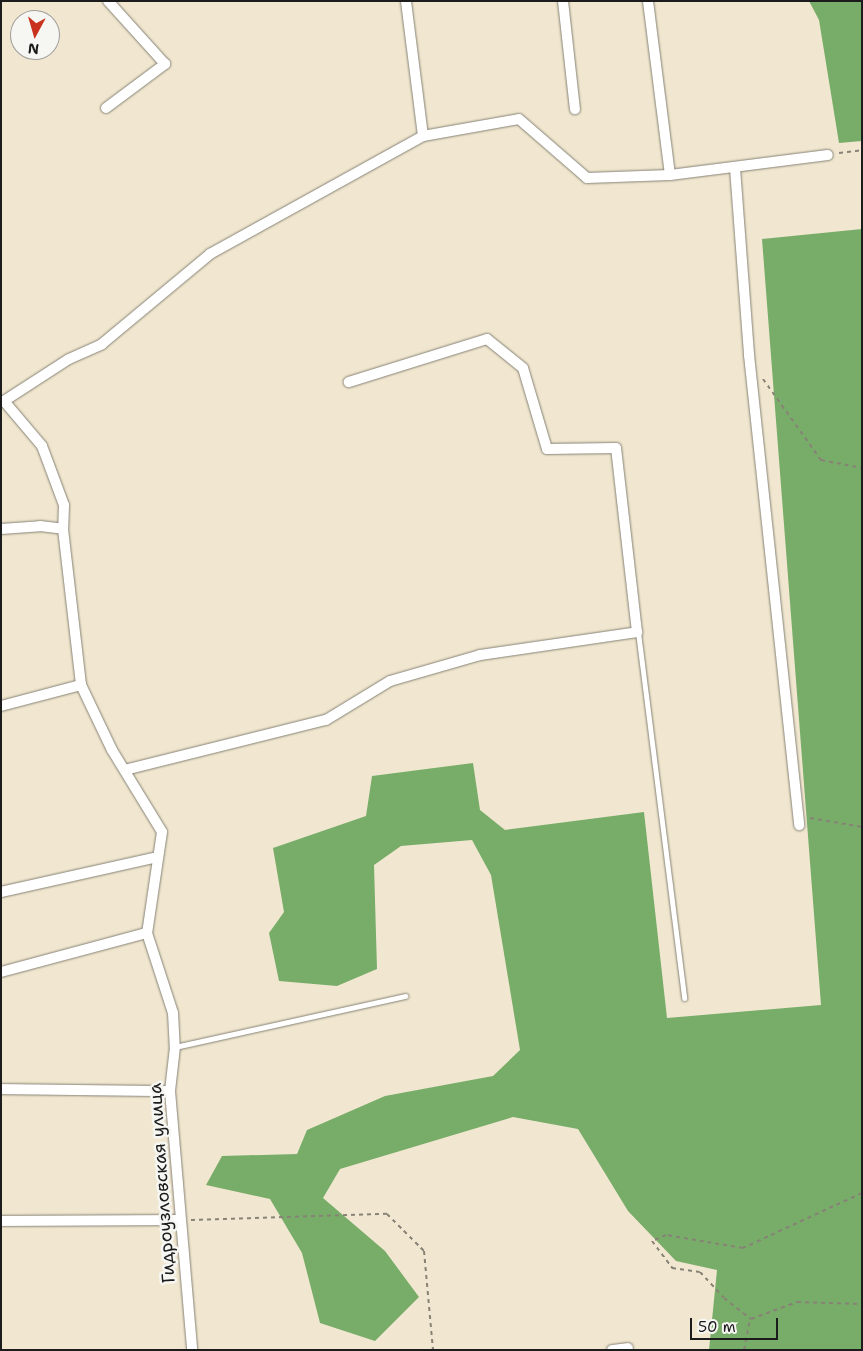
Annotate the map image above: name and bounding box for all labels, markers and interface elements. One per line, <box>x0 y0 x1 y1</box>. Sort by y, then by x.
north arrow <box>10 10 60 60</box>
text: N <box>27 39 40 58</box>
street label: Гидроузловская улица <box>144 1082 180 1284</box>
scale bar <box>693 1308 780 1340</box>
text: 50 m <box>698 1317 736 1337</box>

